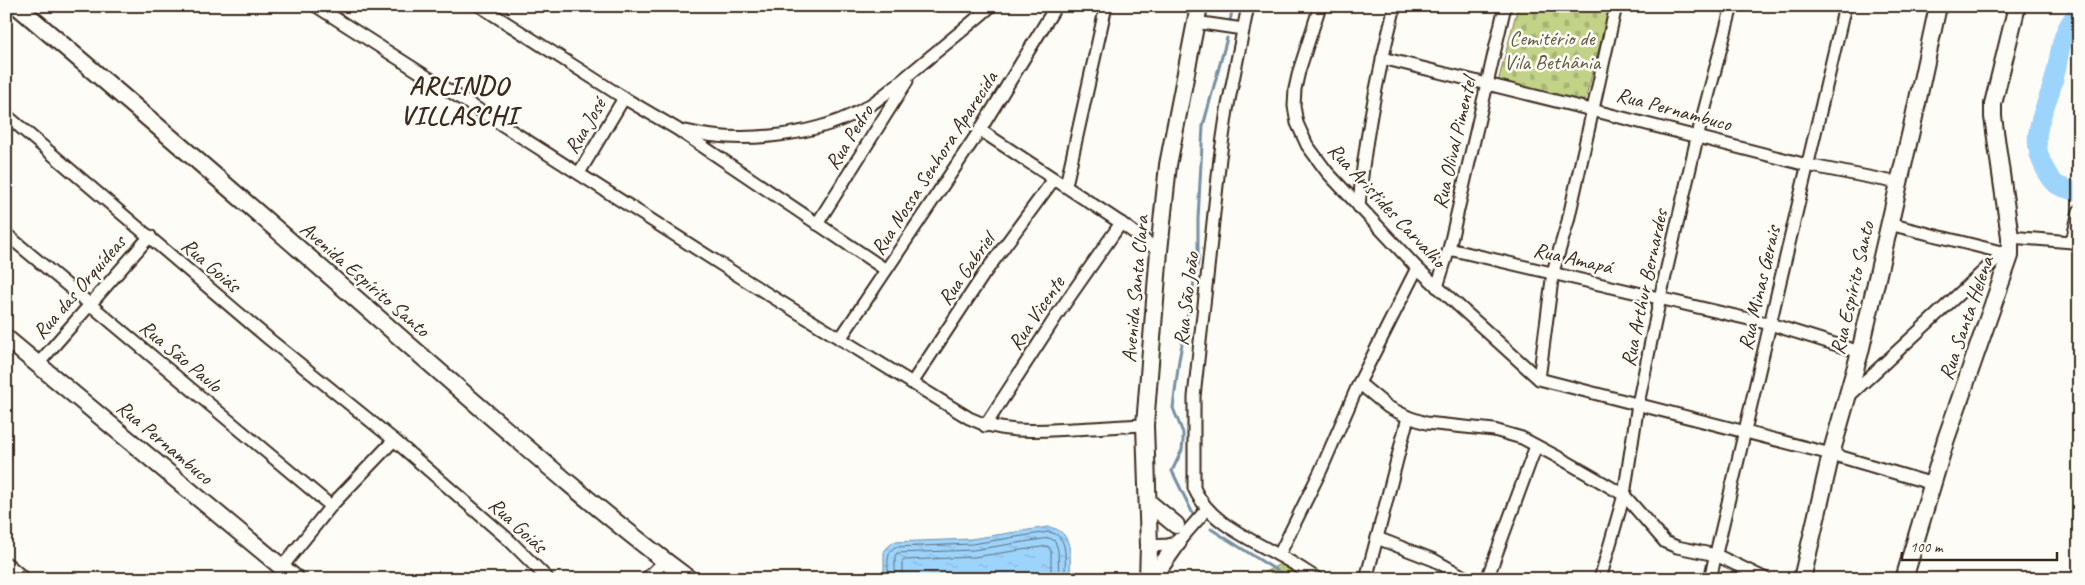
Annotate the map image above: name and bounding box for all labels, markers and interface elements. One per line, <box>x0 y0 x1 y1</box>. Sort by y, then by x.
park label: Cemitério de Vila Bethânia <box>1504 25 1602 75</box>
street label: Rua Nossa Senhora Aparecida <box>865 65 1004 260</box>
district label: ARLINDO VILLASCHI <box>400 69 523 132</box>
street label: Rua Olival Pimentel <box>1426 71 1483 211</box>
street label: Rua Pernambuco <box>1614 81 1736 137</box>
street label: Rua José <box>558 91 613 158</box>
street label: Rua Pedro <box>819 98 880 174</box>
street label: Rua Aristides Carvalho <box>1322 137 1453 275</box>
street label: Rua Arthur Bernardes <box>1615 205 1674 369</box>
street label: Avenida Santa Clara <box>1116 213 1155 364</box>
street label: Avenida Espírito Santo <box>295 216 436 343</box>
street label: Rua Espírito Santo <box>1824 217 1880 357</box>
street label: Rua Minas Gerais <box>1732 222 1786 352</box>
street label: Rua Gabriel <box>932 225 1002 310</box>
street label: Rua das Orquídeas <box>27 228 132 344</box>
street label: Rua Goiás <box>176 232 247 299</box>
street label: Rua Amapá <box>1531 236 1617 280</box>
street label: Rua São João <box>1167 249 1205 347</box>
street label: Rua Santa Helena <box>1933 251 2000 383</box>
street label: Rua Vicente <box>1002 270 1071 355</box>
street label: Rua São Paulo <box>134 314 229 399</box>
street label: Rua Pernambuco <box>111 394 220 491</box>
street label: Rua Goiás <box>484 492 554 560</box>
scale bar <box>1902 530 2058 562</box>
text: 100 m <box>1910 538 1944 557</box>

